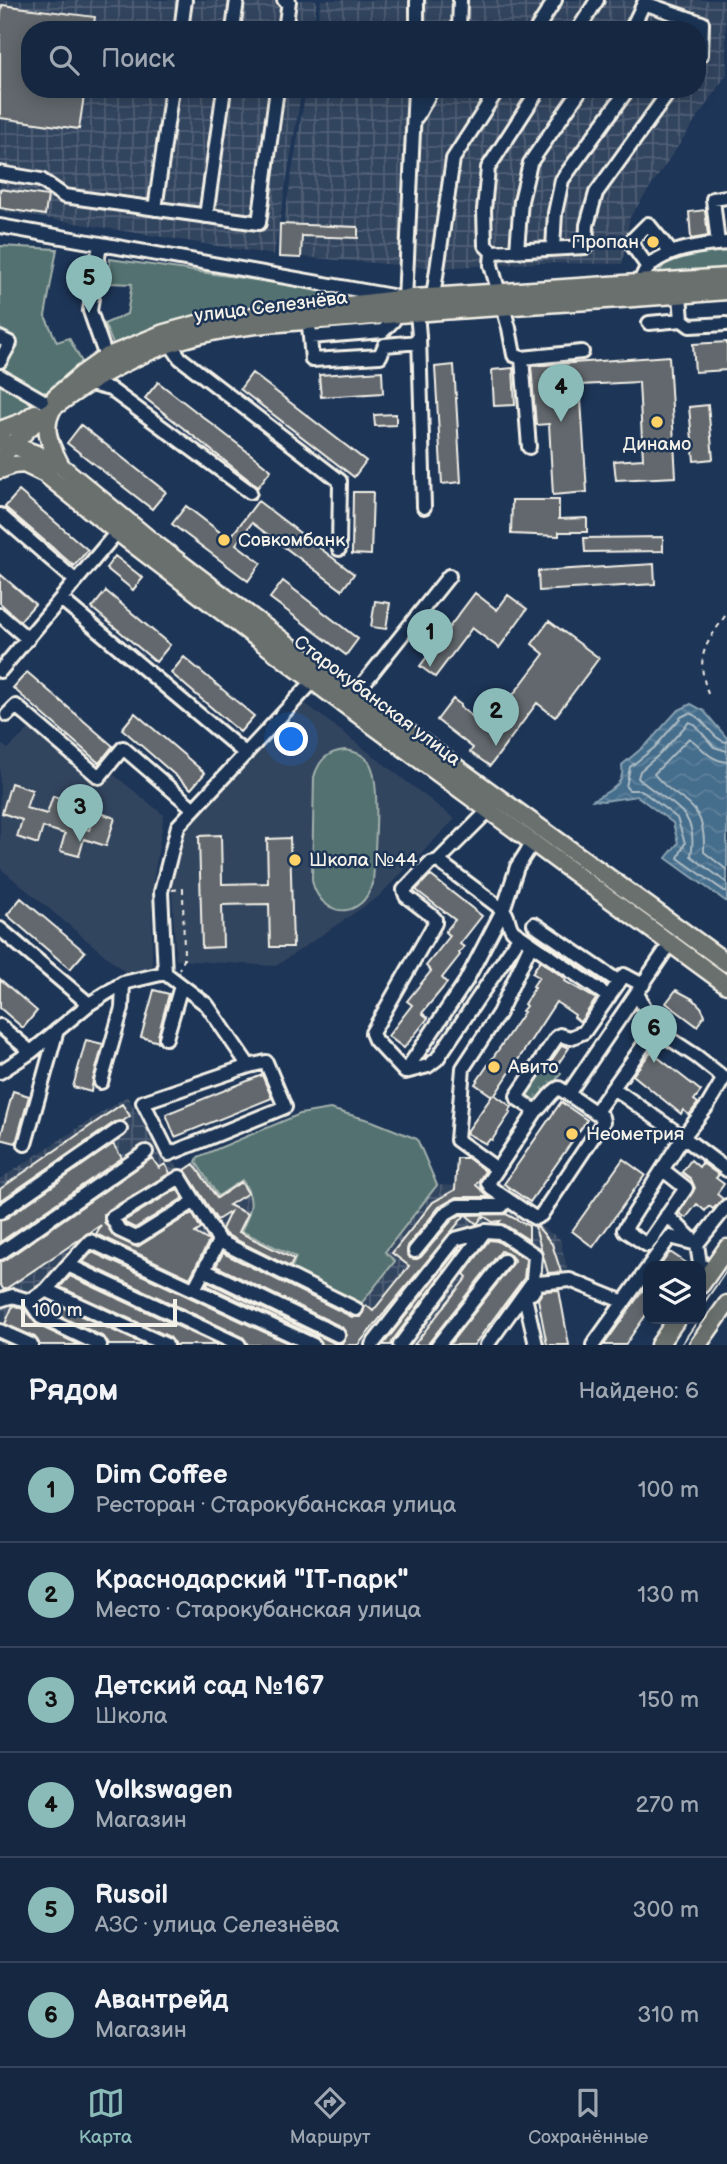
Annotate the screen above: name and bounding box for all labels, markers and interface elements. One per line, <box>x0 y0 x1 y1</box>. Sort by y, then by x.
search box <box>21 21 706 98</box>
icon: search <box>45 41 83 79</box>
text: Поиск <box>101 44 175 75</box>
place label: Пропан <box>571 231 639 254</box>
marker: Пропан <box>645 234 661 250</box>
pin: 5 <box>66 255 112 313</box>
street label: улица Селезнёва <box>193 286 349 328</box>
pin: 4 <box>538 364 584 422</box>
marker: Динамо <box>649 414 665 430</box>
place label: Динамо <box>623 433 691 456</box>
place label: Совкомбанк <box>238 529 345 552</box>
marker: Совкомбанк <box>216 532 232 548</box>
pin: 1 <box>407 609 453 667</box>
street label: Старокубанская улица <box>289 631 465 771</box>
pin: 2 <box>473 688 519 746</box>
your location <box>274 722 308 756</box>
pin: 3 <box>57 784 103 842</box>
place label: Школа №44 <box>309 849 418 872</box>
marker: Школа №44 <box>287 852 303 868</box>
pin: 6 <box>631 1005 677 1063</box>
place label: Авито <box>507 1056 559 1079</box>
marker: Авито <box>486 1059 502 1075</box>
place label: Неометрия <box>586 1123 684 1146</box>
marker: Неометрия <box>564 1126 580 1142</box>
map controls <box>643 1261 706 1324</box>
button: layers <box>643 1261 706 1324</box>
scale bar <box>21 1296 177 1328</box>
text: 100 m <box>32 1299 83 1322</box>
text: Рядом <box>28 1373 118 1409</box>
text: Найдено: 6 <box>578 1377 699 1405</box>
text: Dim Coffee <box>95 1460 228 1491</box>
text: 1 <box>46 1476 56 1504</box>
text: 100 m <box>638 1476 699 1504</box>
text: Ресторан · Старокубанская улица <box>95 1491 456 1519</box>
text: Краснодарский "IT-парк" <box>95 1565 409 1596</box>
text: 2 <box>44 1581 58 1609</box>
text: 130 m <box>637 1581 699 1609</box>
text: Место · Старокубанская улица <box>95 1596 421 1624</box>
text: Детский сад №167 <box>95 1671 324 1702</box>
text: 3 <box>44 1686 58 1714</box>
text: 150 m <box>638 1686 699 1714</box>
text: Школа <box>95 1702 168 1730</box>
text: Volkswagen <box>95 1775 233 1806</box>
text: 4 <box>44 1791 58 1819</box>
text: 270 m <box>635 1791 699 1819</box>
text: Магазин <box>95 1806 187 1834</box>
text: Rusoil <box>95 1880 168 1911</box>
text: 5 <box>44 1896 58 1924</box>
text: 300 m <box>633 1896 699 1924</box>
text: АЗС · улица Селезнёва <box>95 1911 339 1939</box>
text: Авантрейд <box>95 1985 228 2016</box>
text: 6 <box>44 2001 58 2029</box>
text: 310 m <box>637 2001 699 2029</box>
text: Магазин <box>95 2016 187 2044</box>
tab: Карта <box>79 2084 132 2149</box>
tab: Маршрут <box>290 2084 371 2149</box>
tab: Сохранённые <box>528 2084 648 2149</box>

